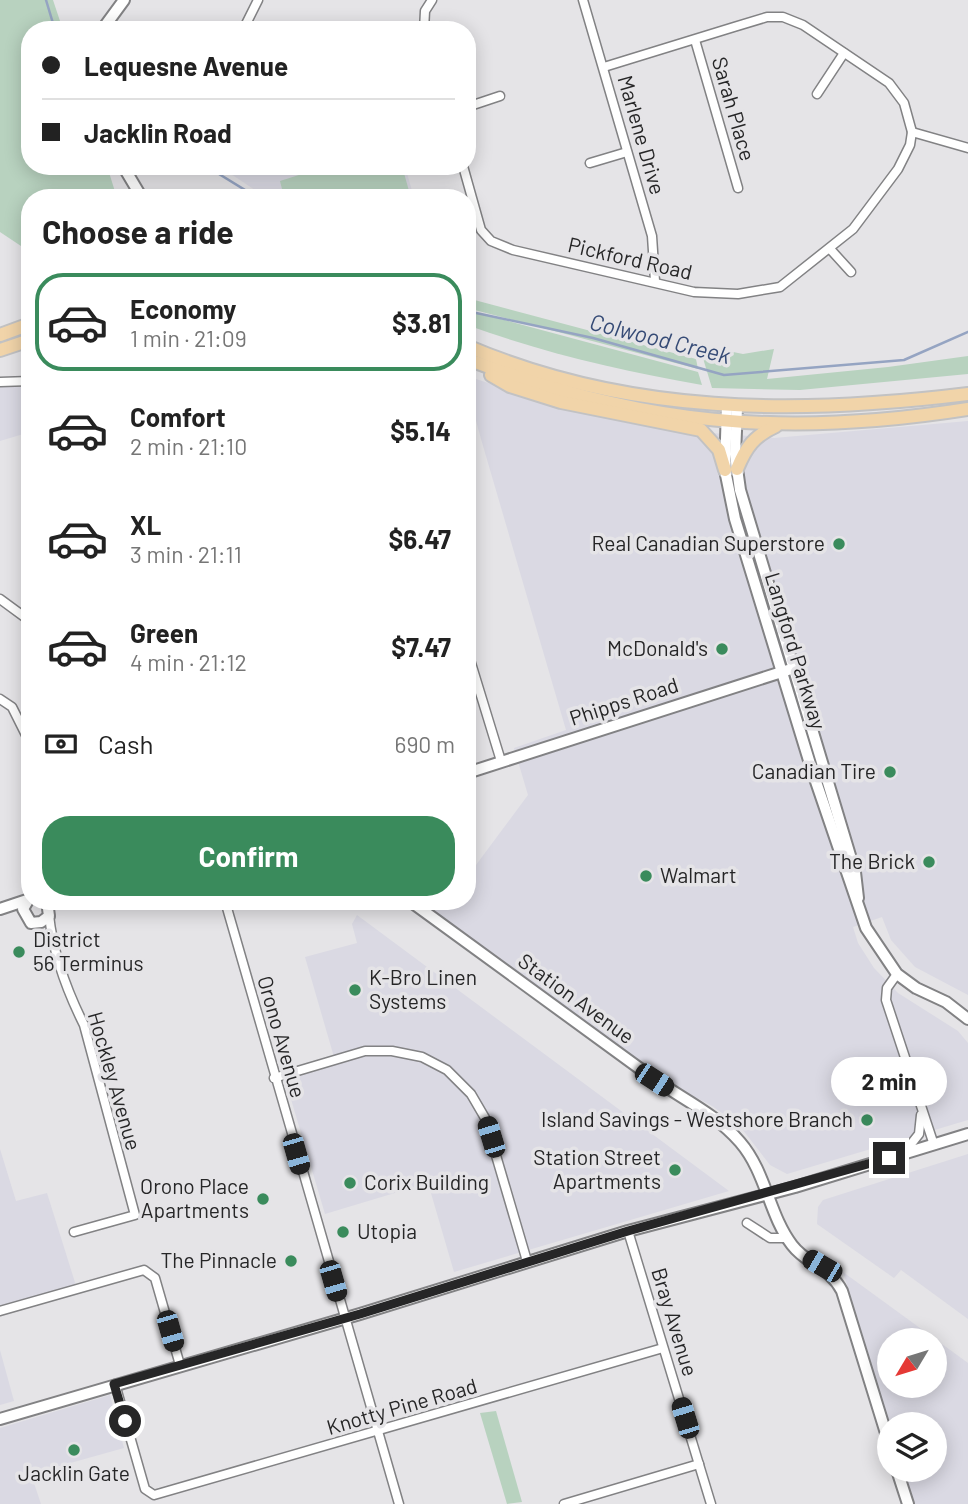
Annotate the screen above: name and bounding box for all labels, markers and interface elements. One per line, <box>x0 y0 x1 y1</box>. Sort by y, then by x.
text: Lequesne Avenue <box>84 50 288 81</box>
street label: Sarah Place <box>708 54 761 163</box>
street label: Marlene Drive <box>614 72 671 197</box>
text: Jacklin Road <box>84 117 232 148</box>
text: Choose a ride <box>42 212 234 250</box>
street label: Pickford Road <box>566 231 695 284</box>
icon: car <box>46 291 109 354</box>
text: Economy <box>130 293 236 324</box>
text: $3.81 <box>392 307 451 338</box>
water label: Colwood Creek <box>587 307 733 369</box>
text: 1 min · 21:09 <box>130 324 247 352</box>
icon: car <box>46 399 109 462</box>
text: Comfort <box>130 401 226 432</box>
text: $5.14 <box>390 415 451 446</box>
text: 2 min · 21:10 <box>130 432 247 460</box>
icon: car <box>46 507 109 570</box>
text: XL <box>130 509 161 540</box>
text: $6.47 <box>388 523 451 554</box>
place label: Real Canadian Superstore <box>592 530 825 555</box>
marker: Real Canadian Superstore <box>831 536 847 552</box>
text: 3 min · 21:11 <box>130 540 242 568</box>
street label: Langford Parkway <box>761 569 832 732</box>
icon: car <box>46 615 109 678</box>
text: Green <box>130 617 198 648</box>
text: $7.47 <box>391 631 451 662</box>
place label: McDonald's <box>607 635 708 660</box>
marker: McDonald's <box>714 641 730 657</box>
text: 4 min · 21:12 <box>130 648 247 676</box>
street label: Phipps Road <box>566 671 681 730</box>
icon: cash <box>42 725 80 763</box>
text: Cash <box>98 728 153 759</box>
text: 690 m <box>395 730 455 758</box>
place label: Canadian Tire <box>752 758 876 783</box>
marker: Canadian Tire <box>882 764 898 780</box>
button: Confirm <box>42 816 455 896</box>
place label: The Brick <box>829 848 915 873</box>
marker: The Brick <box>921 854 937 870</box>
place label: Walmart <box>660 862 737 887</box>
marker: Walmart <box>638 868 654 884</box>
place label: District 56 Terminus <box>33 926 144 975</box>
marker: District 56 Terminus <box>11 944 27 960</box>
street label: Station Avenue <box>514 947 640 1048</box>
place label: K-Bro Linen Systems <box>369 964 477 1013</box>
street label: Orono Avenue <box>253 973 312 1100</box>
marker: K-Bro Linen Systems <box>347 982 363 998</box>
street label: Hockley Avenue <box>84 1008 147 1153</box>
callout: 2 min <box>831 1056 947 1106</box>
car <box>631 1060 678 1100</box>
text: 2 min <box>861 1067 917 1095</box>
place label: Island Savings - Westshore Branch <box>541 1106 853 1131</box>
marker: Island Savings - Westshore Branch <box>859 1112 875 1128</box>
car <box>475 1114 508 1160</box>
car <box>281 1131 312 1177</box>
route end <box>873 1142 905 1174</box>
place label: Station Street Apartments <box>533 1144 661 1193</box>
marker: Station Street Apartments <box>667 1162 683 1178</box>
place label: Corix Building <box>364 1169 489 1194</box>
place label: Orono Place Apartments <box>140 1173 249 1222</box>
marker: Corix Building <box>342 1175 358 1191</box>
marker: Orono Place Apartments <box>255 1191 271 1207</box>
place label: Utopia <box>357 1218 417 1243</box>
marker: Utopia <box>335 1224 351 1240</box>
car <box>799 1246 846 1286</box>
place label: The Pinnacle <box>160 1247 277 1272</box>
marker: The Pinnacle <box>283 1253 299 1269</box>
car <box>318 1258 349 1304</box>
street label: Bray Avenue <box>647 1264 704 1379</box>
car <box>155 1308 186 1354</box>
north arrow <box>877 1328 947 1398</box>
map controls <box>877 1328 947 1482</box>
street label: Knotty Pine Road <box>324 1372 480 1439</box>
car <box>669 1395 702 1441</box>
route start <box>109 1405 141 1437</box>
button: layers <box>877 1412 947 1482</box>
marker: Jacklin Gate <box>66 1442 82 1458</box>
place label: Jacklin Gate <box>18 1460 130 1485</box>

